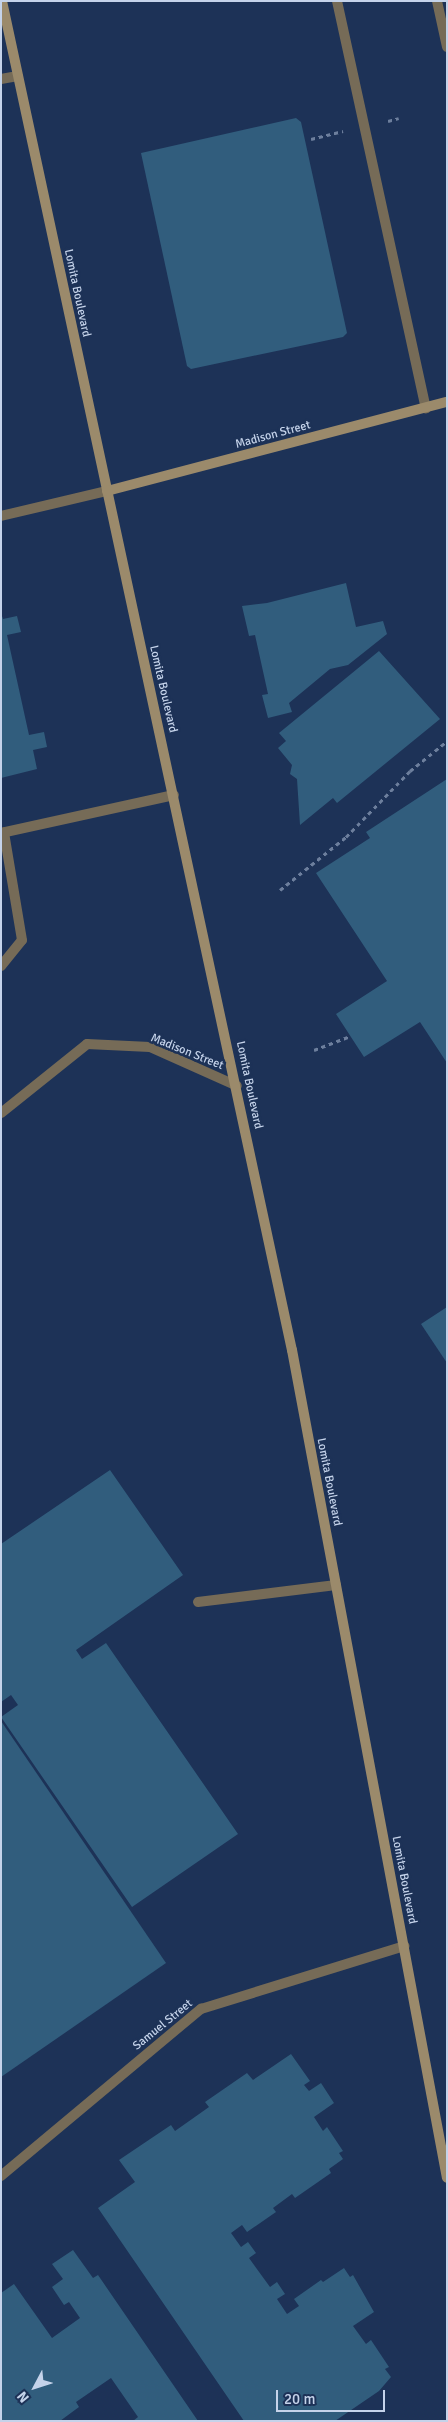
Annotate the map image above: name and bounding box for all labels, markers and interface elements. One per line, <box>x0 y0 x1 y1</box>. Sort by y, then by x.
street label: Lomita Boulevard <box>61 248 93 338</box>
street label: Madison Street <box>234 418 312 452</box>
street label: Lomita Boulevard <box>146 644 180 734</box>
street label: Madison Street <box>148 1031 226 1073</box>
street label: Lomita Boulevard <box>233 1040 265 1130</box>
street label: Lomita Boulevard <box>313 1437 345 1527</box>
street label: Lomita Boulevard <box>388 1835 420 1925</box>
street label: Samuel Street <box>130 1997 196 2053</box>
north arrow <box>10 2362 60 2412</box>
scale bar <box>278 2380 387 2412</box>
text: N <box>13 2388 33 2406</box>
text: 20 m <box>284 2390 315 2408</box>

